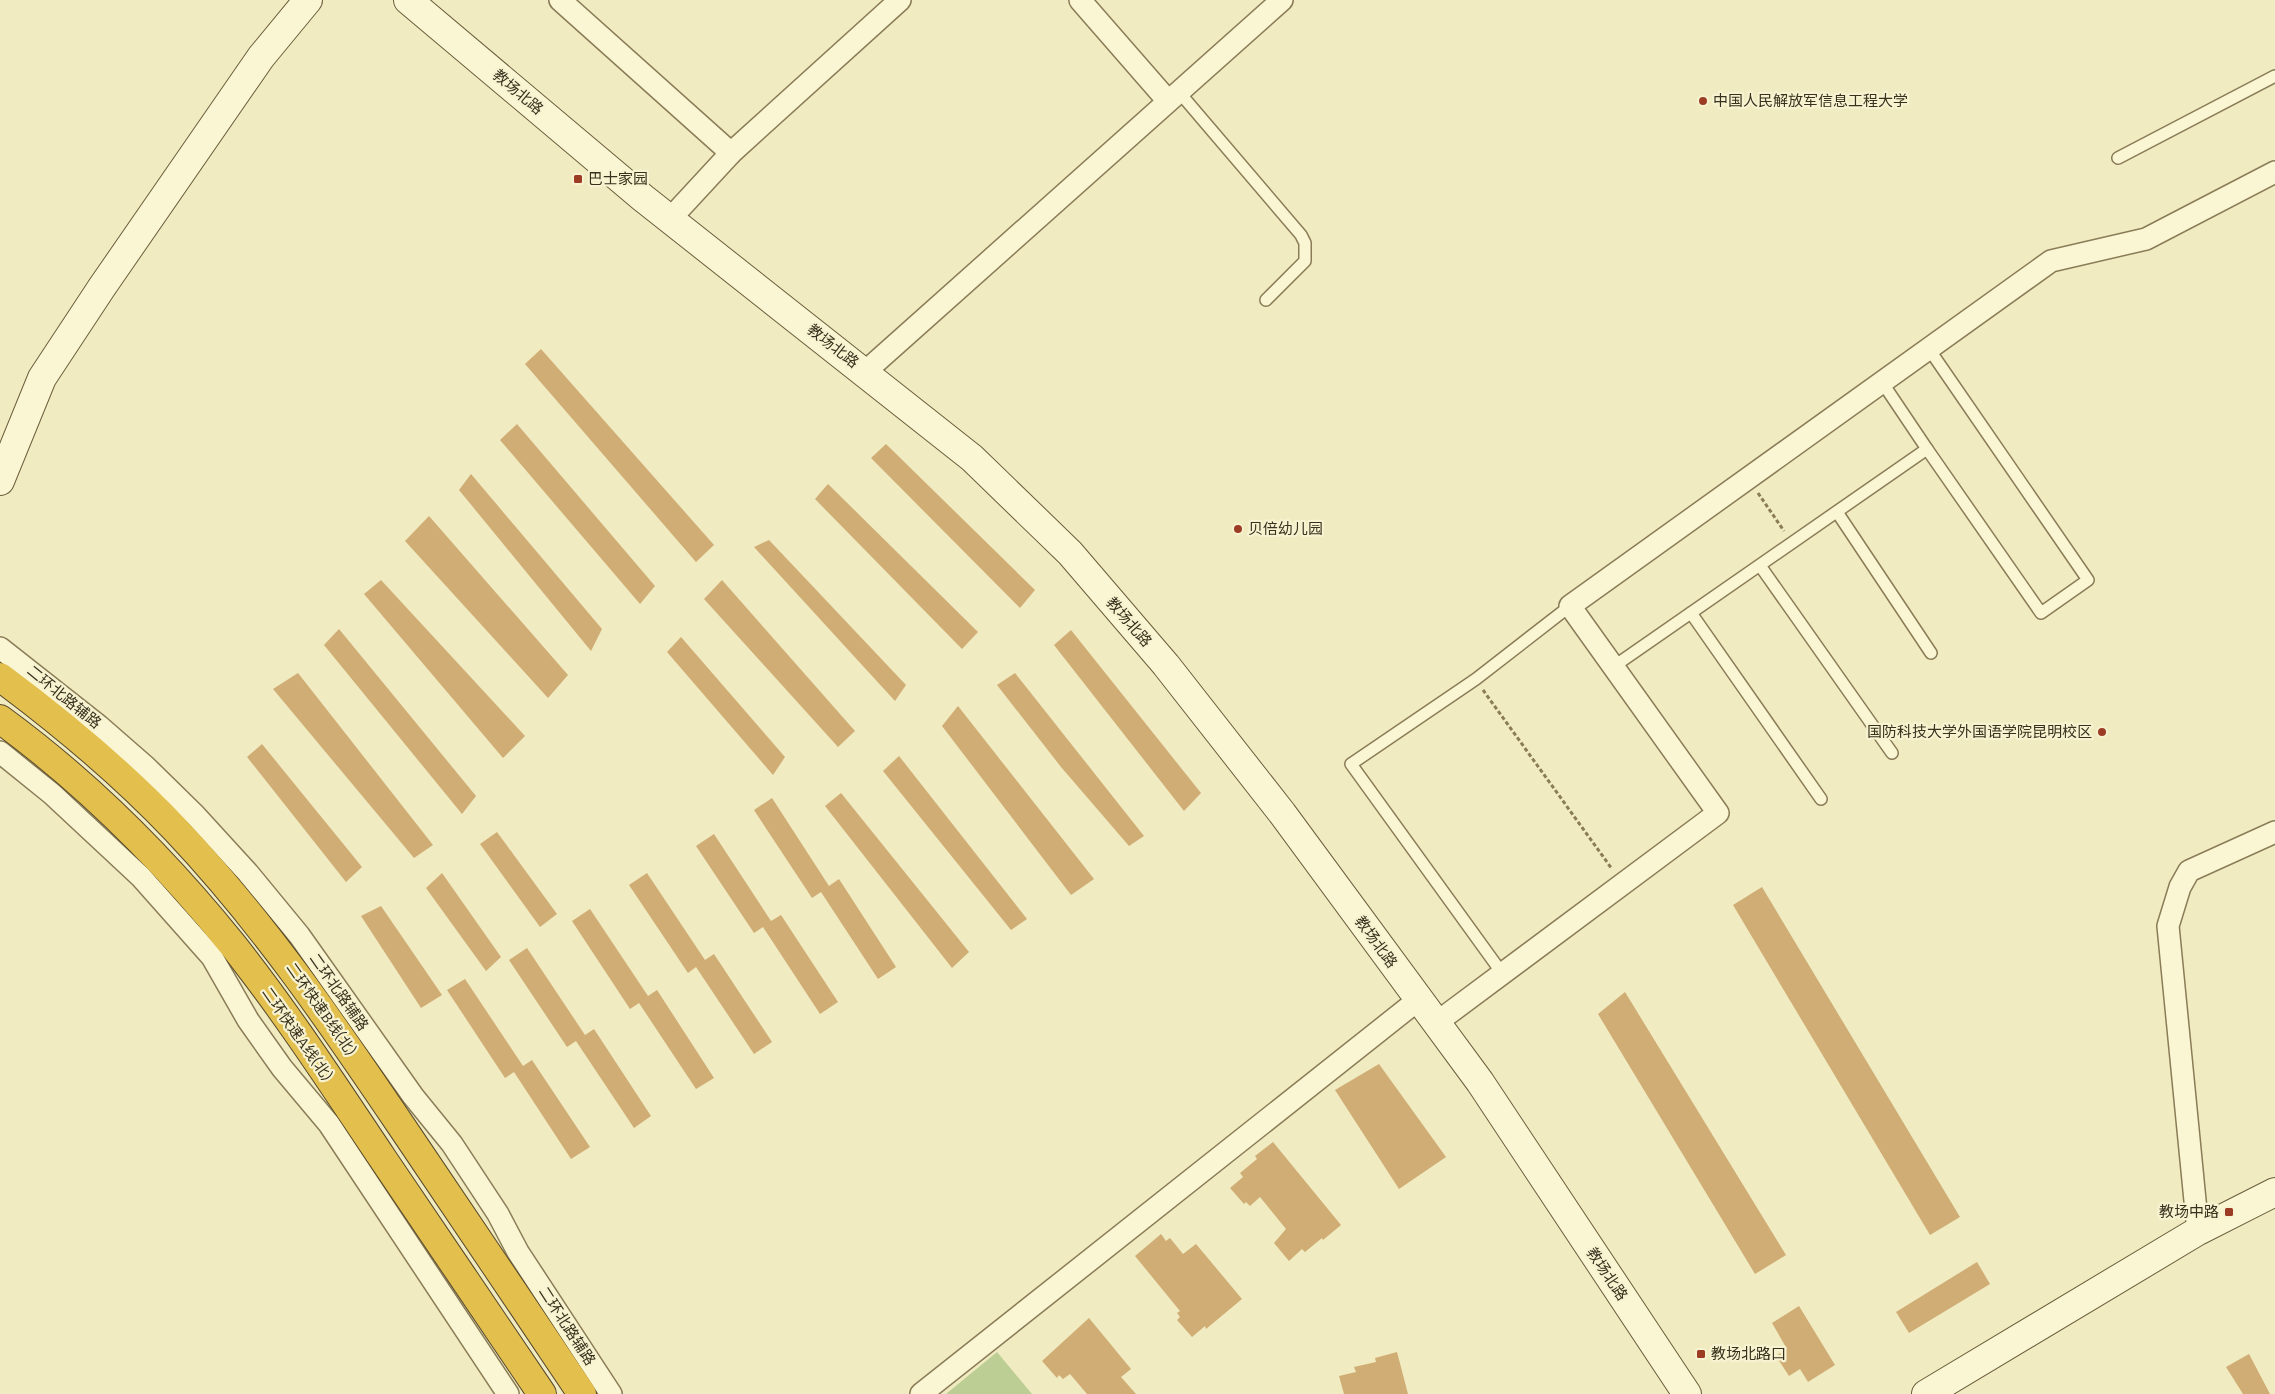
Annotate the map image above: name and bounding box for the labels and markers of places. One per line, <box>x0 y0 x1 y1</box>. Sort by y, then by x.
place label: 中国人民解放军信息工程大学 <box>1713 92 1908 110</box>
marker: 中国人民解放军信息工程大学 <box>1697 95 1709 107</box>
place label: 巴士家园 <box>588 170 648 188</box>
marker: 巴士家园 <box>572 173 584 185</box>
place label: 贝倍幼儿园 <box>1248 520 1323 538</box>
marker: 贝倍幼儿园 <box>1232 523 1244 535</box>
place label: 国防科技大学外国语学院昆明校区 <box>1867 723 2092 741</box>
marker: 国防科技大学外国语学院昆明校区 <box>2096 726 2108 738</box>
place label: 教场中路 <box>2159 1203 2219 1221</box>
marker: 教场中路 <box>2223 1206 2235 1218</box>
place label: 教场北路口 <box>1711 1345 1786 1363</box>
marker: 教场北路口 <box>1695 1348 1707 1360</box>

